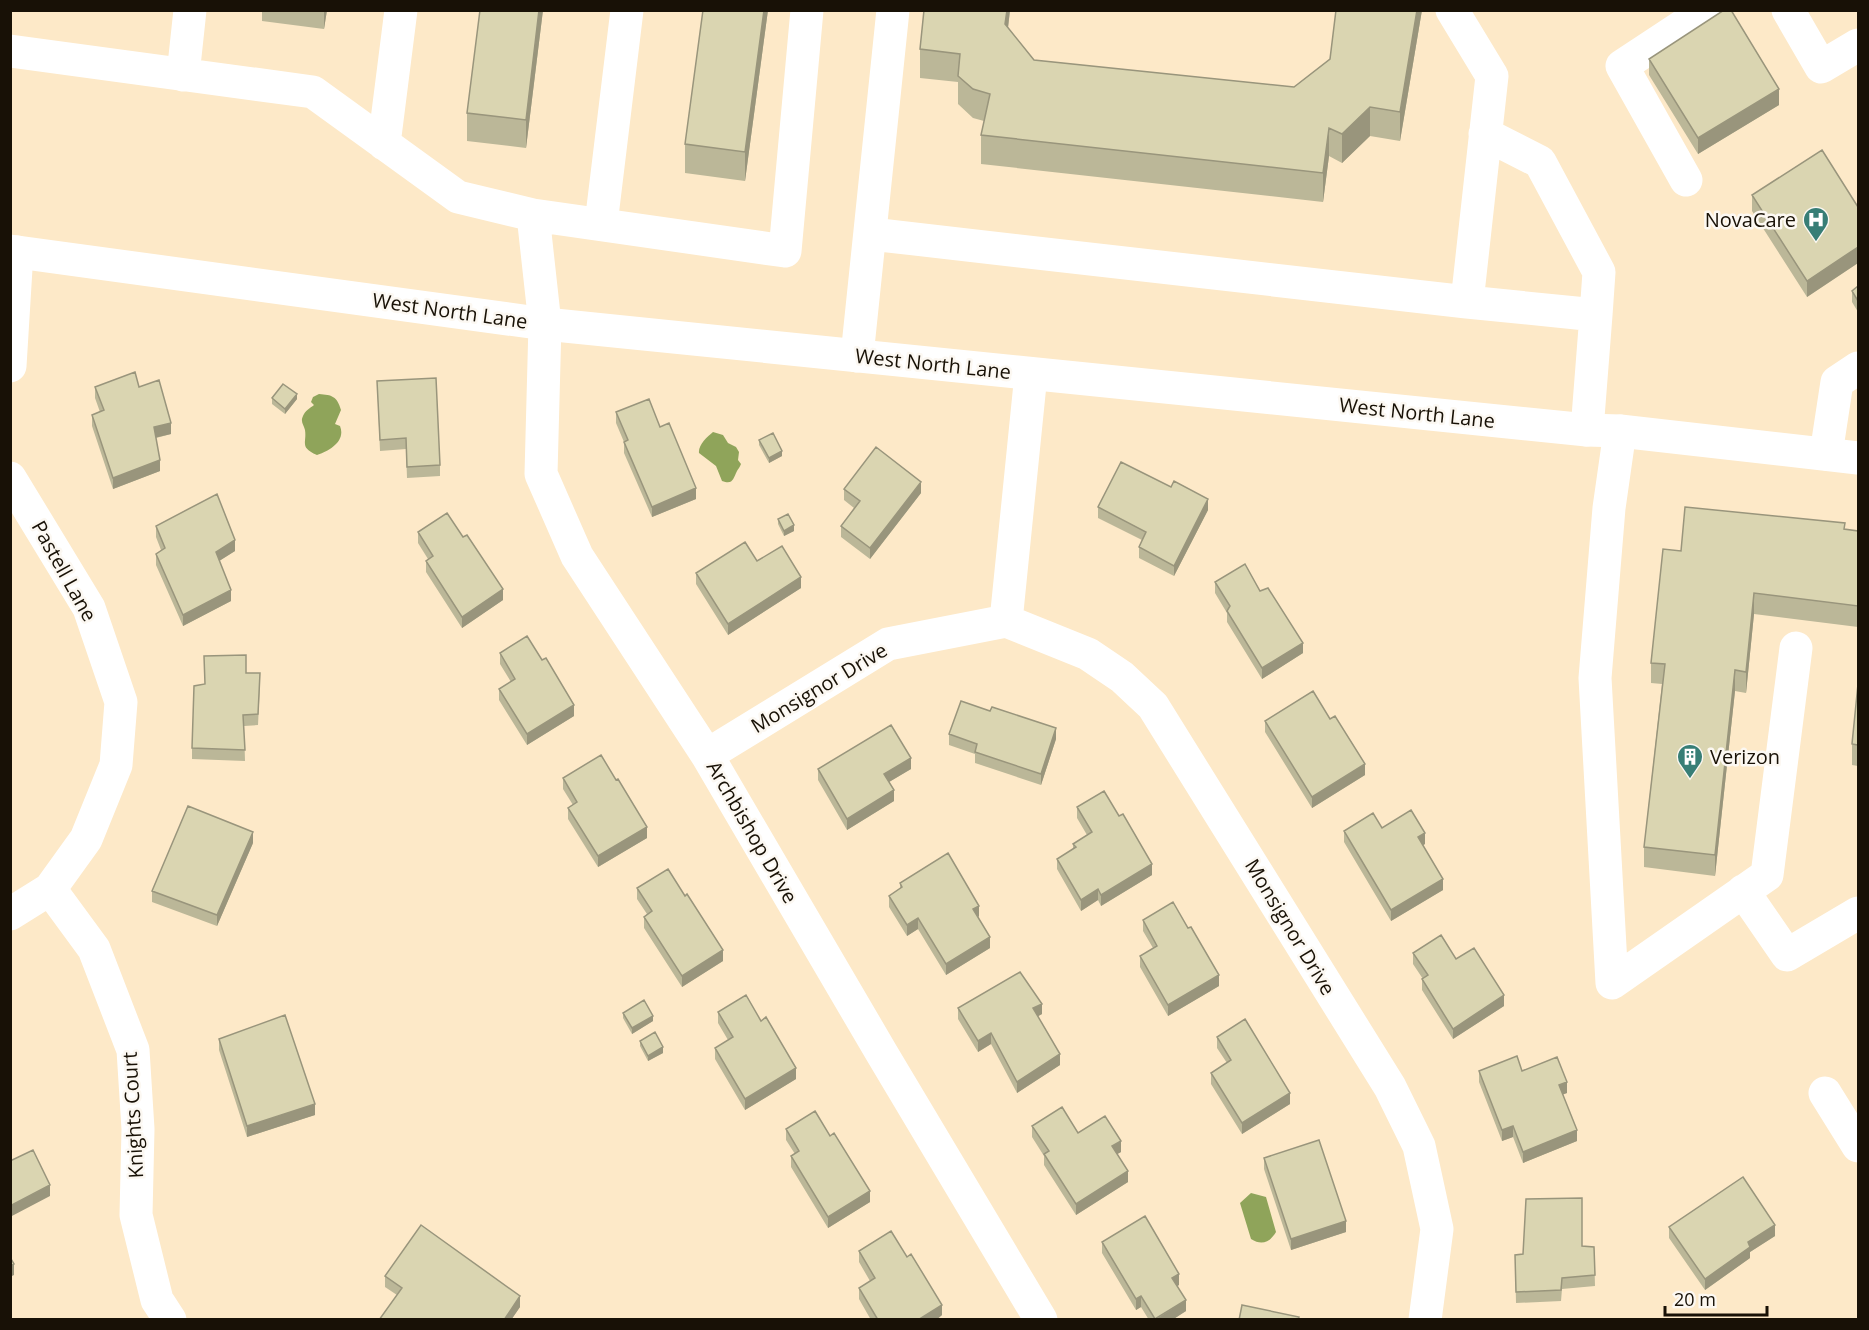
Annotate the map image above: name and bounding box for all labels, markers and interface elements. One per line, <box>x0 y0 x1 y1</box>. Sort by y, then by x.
hospital icon: NovaCare <box>1801 205 1831 243</box>
place label: NovaCare <box>1705 206 1796 233</box>
street label: West North Lane <box>371 286 529 335</box>
street label: West North Lane <box>854 342 1012 385</box>
street label: West North Lane <box>1338 391 1496 434</box>
street label: Pastell Lane <box>26 516 103 626</box>
street label: Monsignor Drive <box>746 636 892 739</box>
building icon: Verizon <box>1675 742 1705 780</box>
place label: Verizon <box>1710 743 1780 770</box>
street label: Archbishop Drive <box>701 756 804 908</box>
street label: Monsignor Drive <box>1239 854 1342 1000</box>
street label: Knights Court <box>116 1051 149 1179</box>
scale bar <box>1665 1279 1767 1317</box>
text: 20 m <box>1674 1287 1716 1311</box>

